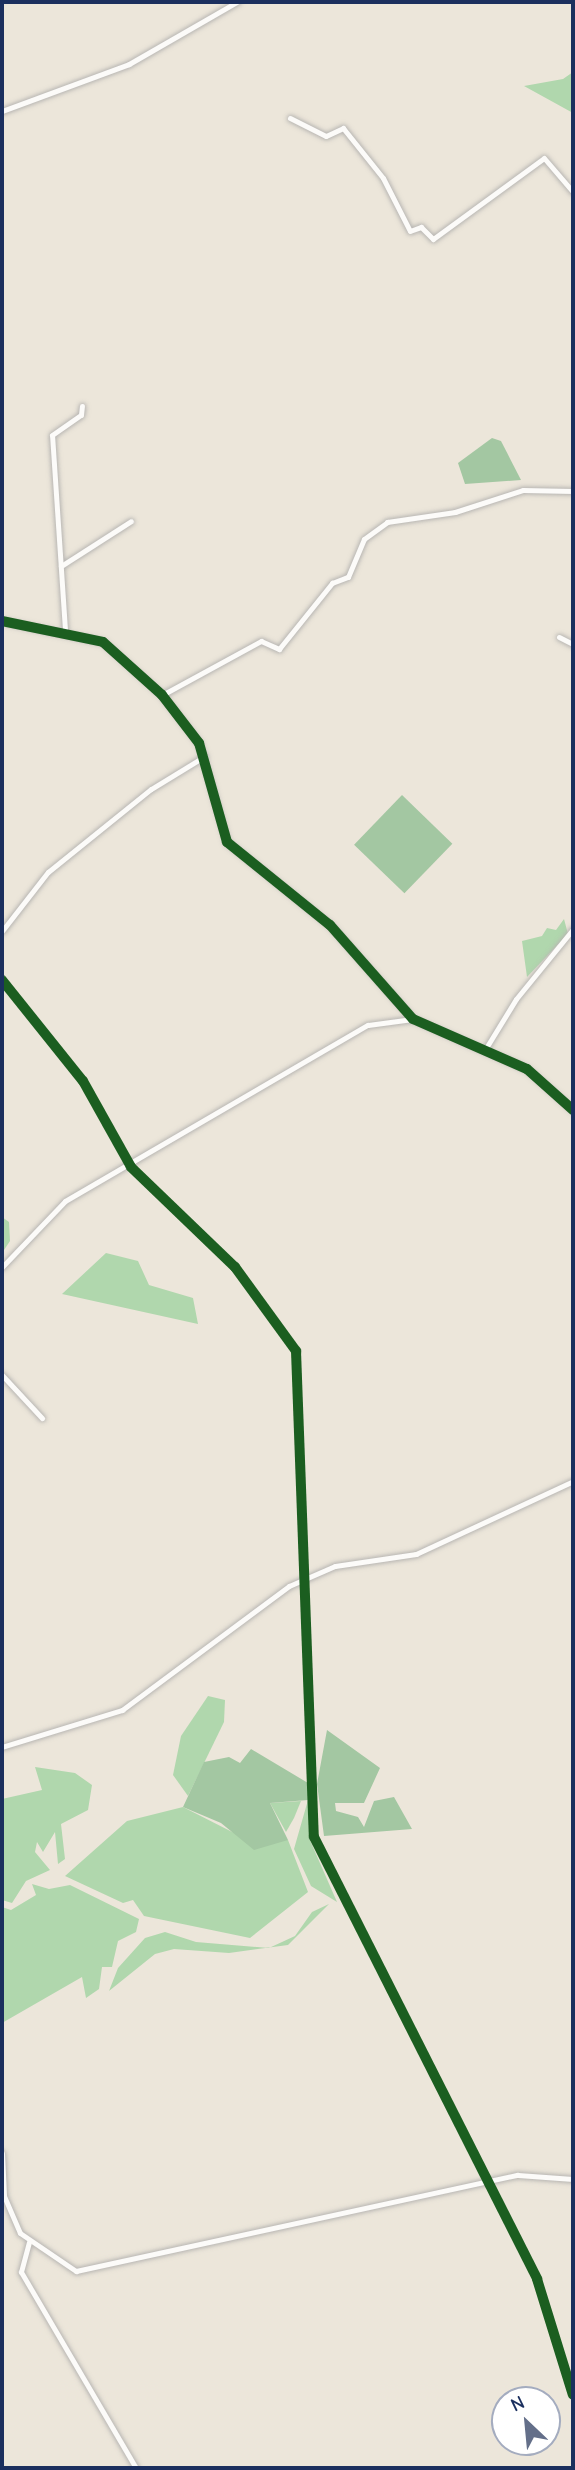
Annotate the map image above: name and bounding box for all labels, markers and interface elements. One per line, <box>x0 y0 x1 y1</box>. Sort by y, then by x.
north arrow <box>491 2386 561 2456</box>
text: N <box>507 2391 528 2417</box>

